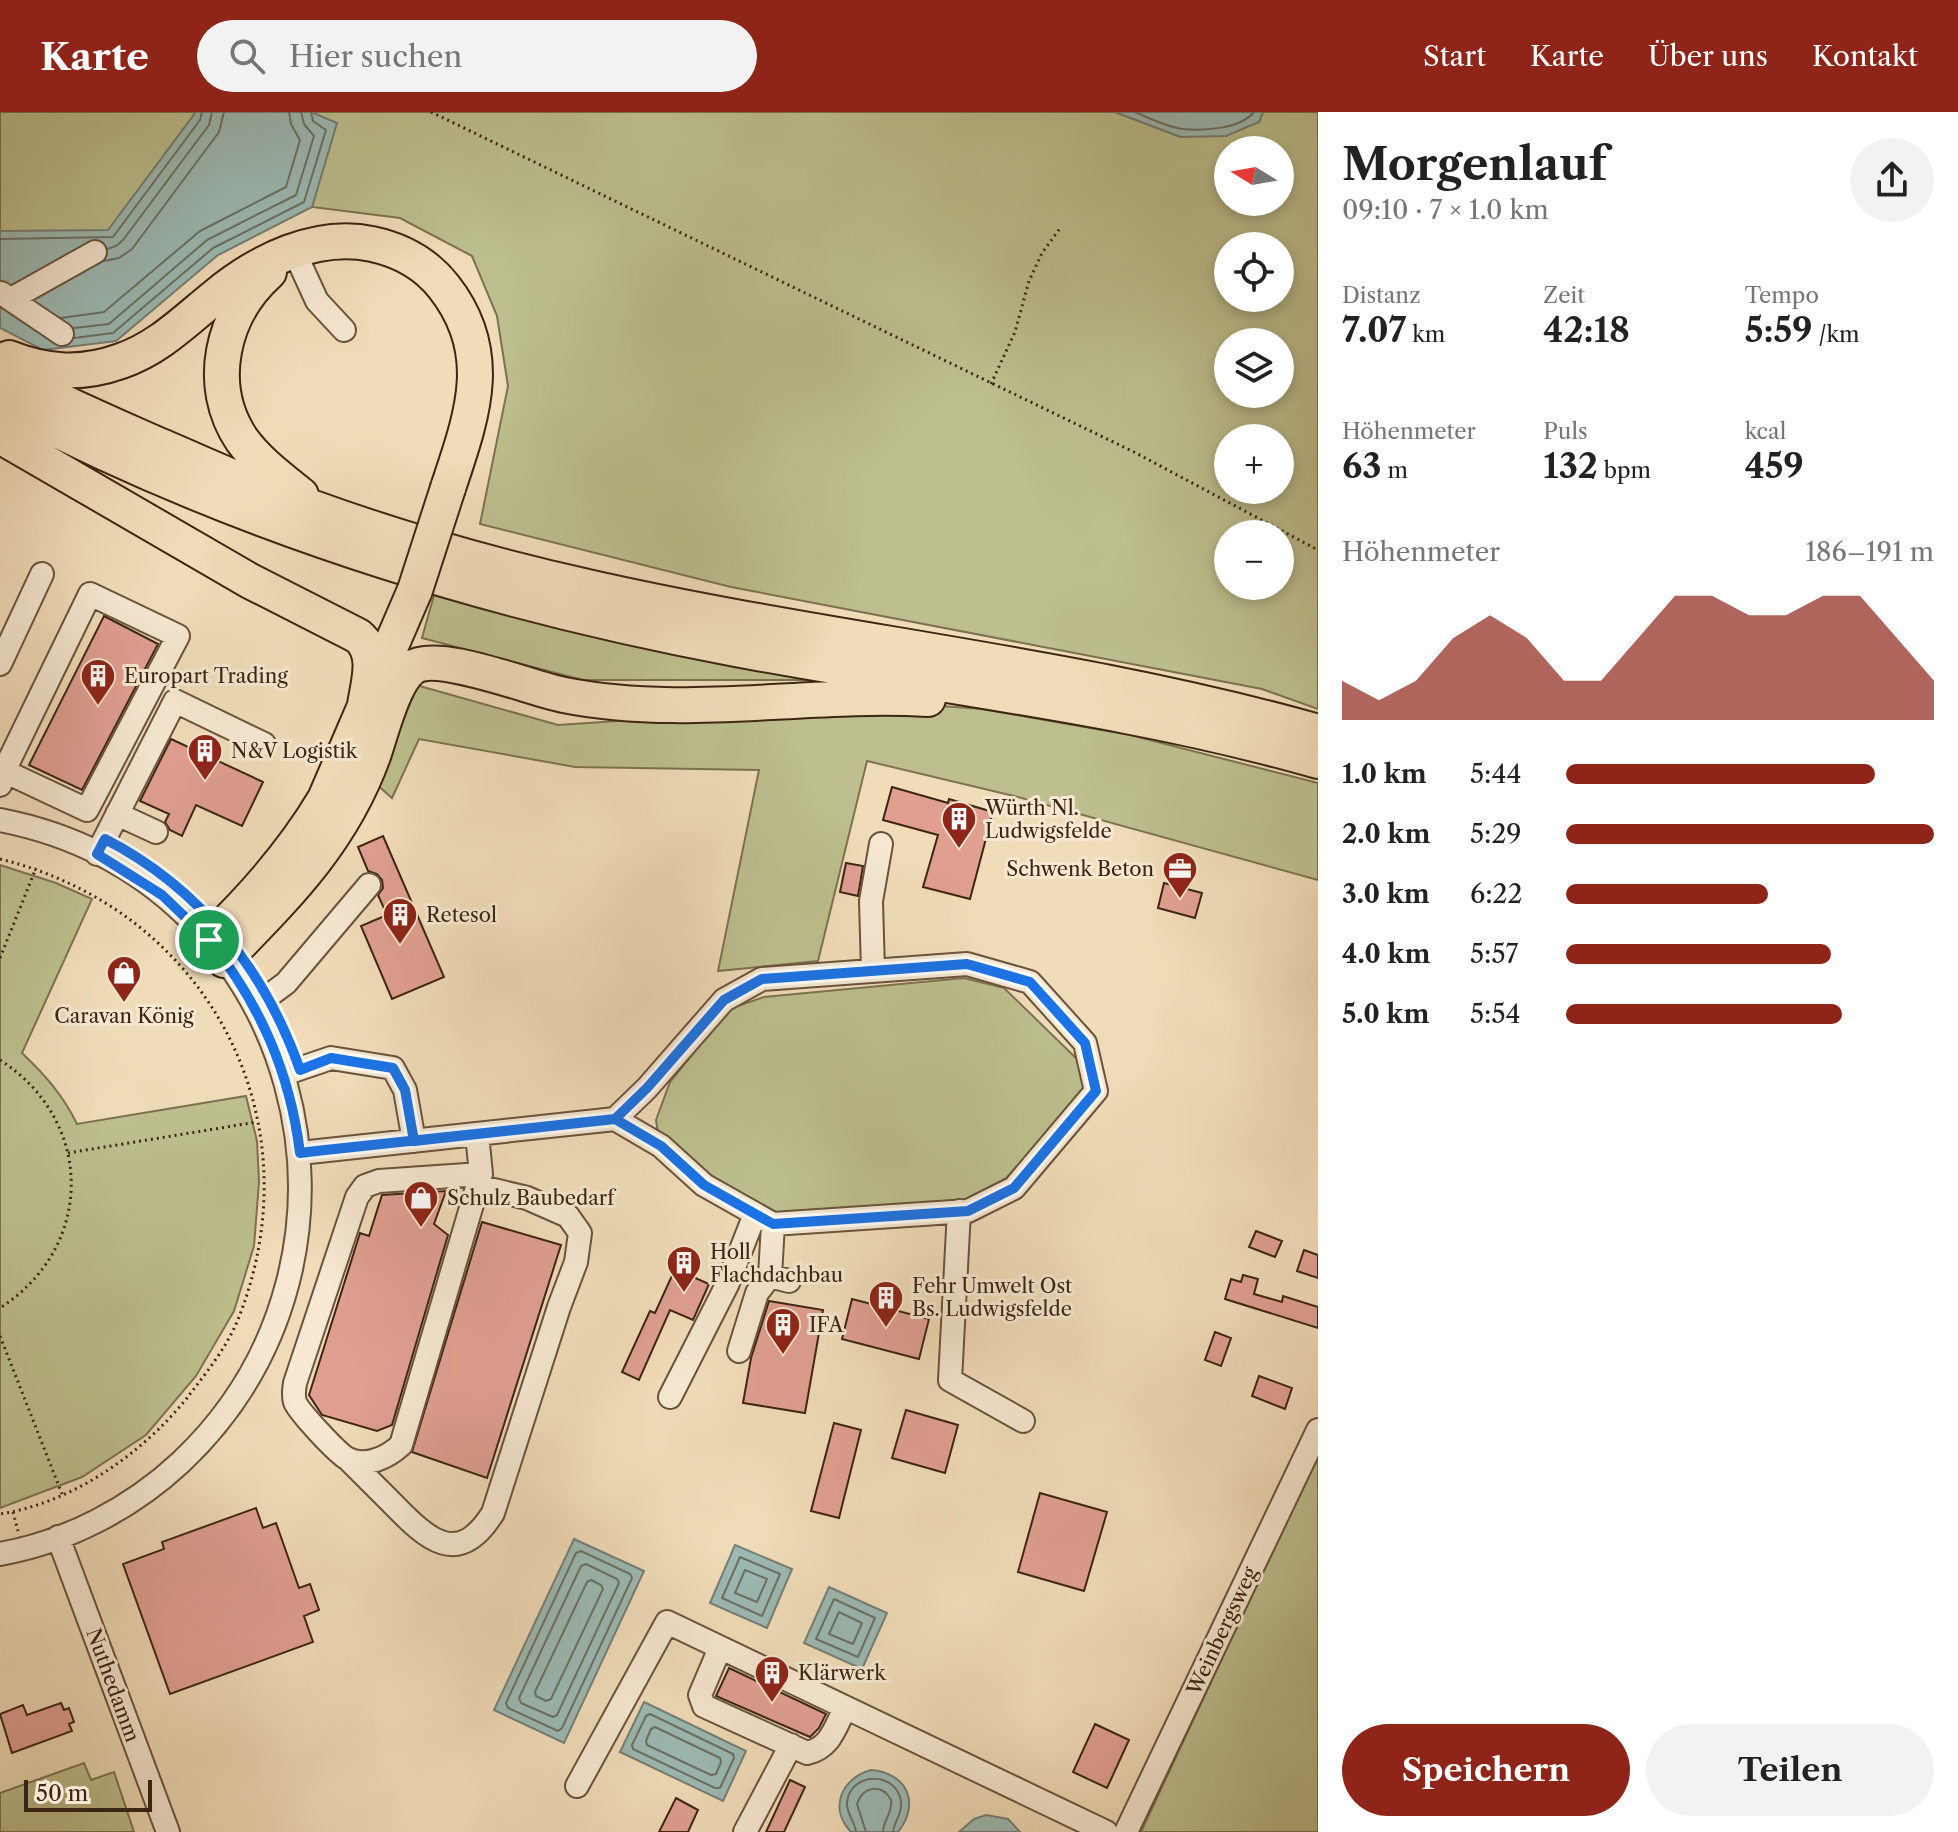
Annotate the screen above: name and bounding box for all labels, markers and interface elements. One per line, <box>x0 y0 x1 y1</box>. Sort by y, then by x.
search box <box>197 20 757 92</box>
text: Karte <box>40 33 149 80</box>
icon: search <box>225 34 269 78</box>
text: Hier suchen <box>289 38 462 75</box>
text: Start <box>1423 39 1486 73</box>
text: Karte <box>1530 39 1604 73</box>
text: Über uns <box>1648 39 1768 73</box>
text: Kontakt <box>1812 39 1918 73</box>
north arrow <box>1214 136 1294 216</box>
map controls <box>1214 136 1294 600</box>
text: Morgenlauf <box>1342 137 1607 191</box>
button: share <box>1850 138 1934 222</box>
text: 09:10 · 7 × 1.0 km <box>1342 194 1549 226</box>
button: locate <box>1214 232 1294 312</box>
text: Distanz <box>1342 282 1420 309</box>
text: Zeit <box>1543 282 1585 309</box>
text: Tempo <box>1745 282 1819 309</box>
text: 7.07 <box>1342 309 1406 351</box>
text: 42:18 <box>1543 309 1630 351</box>
text: 5:59 <box>1745 309 1813 351</box>
text: km <box>1406 321 1445 348</box>
text: /km <box>1813 321 1860 348</box>
button: layers <box>1214 328 1294 408</box>
text: Höhenmeter <box>1342 418 1476 445</box>
text: Puls <box>1543 418 1588 445</box>
text: kcal <box>1745 418 1786 445</box>
button: + <box>1214 424 1294 504</box>
text: 63 <box>1342 445 1382 487</box>
text: 132 <box>1543 445 1598 487</box>
text: 459 <box>1745 445 1804 487</box>
text: m <box>1382 457 1408 484</box>
text: bpm <box>1598 457 1651 484</box>
button: − <box>1214 520 1294 600</box>
text: Höhenmeter <box>1342 536 1500 568</box>
text: 186–191 m <box>1805 536 1934 568</box>
building icon: Europart Trading <box>79 657 117 707</box>
place label: Europart Trading <box>124 664 288 688</box>
building icon: N&V Logistik <box>186 732 224 782</box>
place label: N&V Logistik <box>231 739 359 763</box>
text: 1.0 km <box>1342 758 1427 790</box>
text: 5:44 <box>1470 758 1521 790</box>
place label: Würth Nl. Ludwigsfelde <box>984 796 1112 843</box>
building icon: Würth Nl. Ludwigsfelde <box>940 800 978 850</box>
text: 2.0 km <box>1342 818 1430 850</box>
text: 5:29 <box>1470 818 1522 850</box>
office icon: Schwenk Beton <box>1161 850 1199 900</box>
place label: Schwenk Beton <box>1006 857 1154 881</box>
text: 3.0 km <box>1342 878 1430 910</box>
text: 6:22 <box>1470 878 1522 910</box>
building icon: Retesol <box>381 896 419 946</box>
place label: Retesol <box>426 903 497 927</box>
pin <box>175 906 243 974</box>
icon: arrive <box>187 918 231 962</box>
text: 4.0 km <box>1342 938 1430 970</box>
text: 5:57 <box>1470 938 1518 970</box>
shop icon: Caravan König <box>105 954 143 1004</box>
text: 5.0 km <box>1342 998 1429 1030</box>
text: 5:54 <box>1470 998 1521 1030</box>
place label: Caravan König <box>54 1004 194 1028</box>
shop icon: Schulz Baubedarf <box>402 1179 440 1229</box>
place label: Schulz Baubedarf <box>447 1186 617 1210</box>
place label: Holl Flachdachbau <box>710 1240 843 1287</box>
building icon: Holl Flachdachbau <box>665 1244 703 1294</box>
place label: Fehr Umwelt Ost Bs. Ludwigsfelde <box>912 1274 1072 1321</box>
building icon: Fehr Umwelt Ost Bs. Ludwigsfelde <box>867 1279 905 1329</box>
building icon: IFA <box>764 1306 802 1356</box>
place label: IFA <box>809 1313 844 1337</box>
street label: Weinbergsweg <box>1181 1563 1262 1700</box>
street label: Nuthedamm <box>81 1625 145 1745</box>
building icon: Klärwerk <box>753 1654 791 1704</box>
place label: Klärwerk <box>798 1661 887 1685</box>
button: Speichern <box>1342 1724 1630 1816</box>
button: Teilen <box>1646 1724 1934 1816</box>
scale bar <box>24 1776 152 1812</box>
text: 50 m <box>36 1780 88 1807</box>

